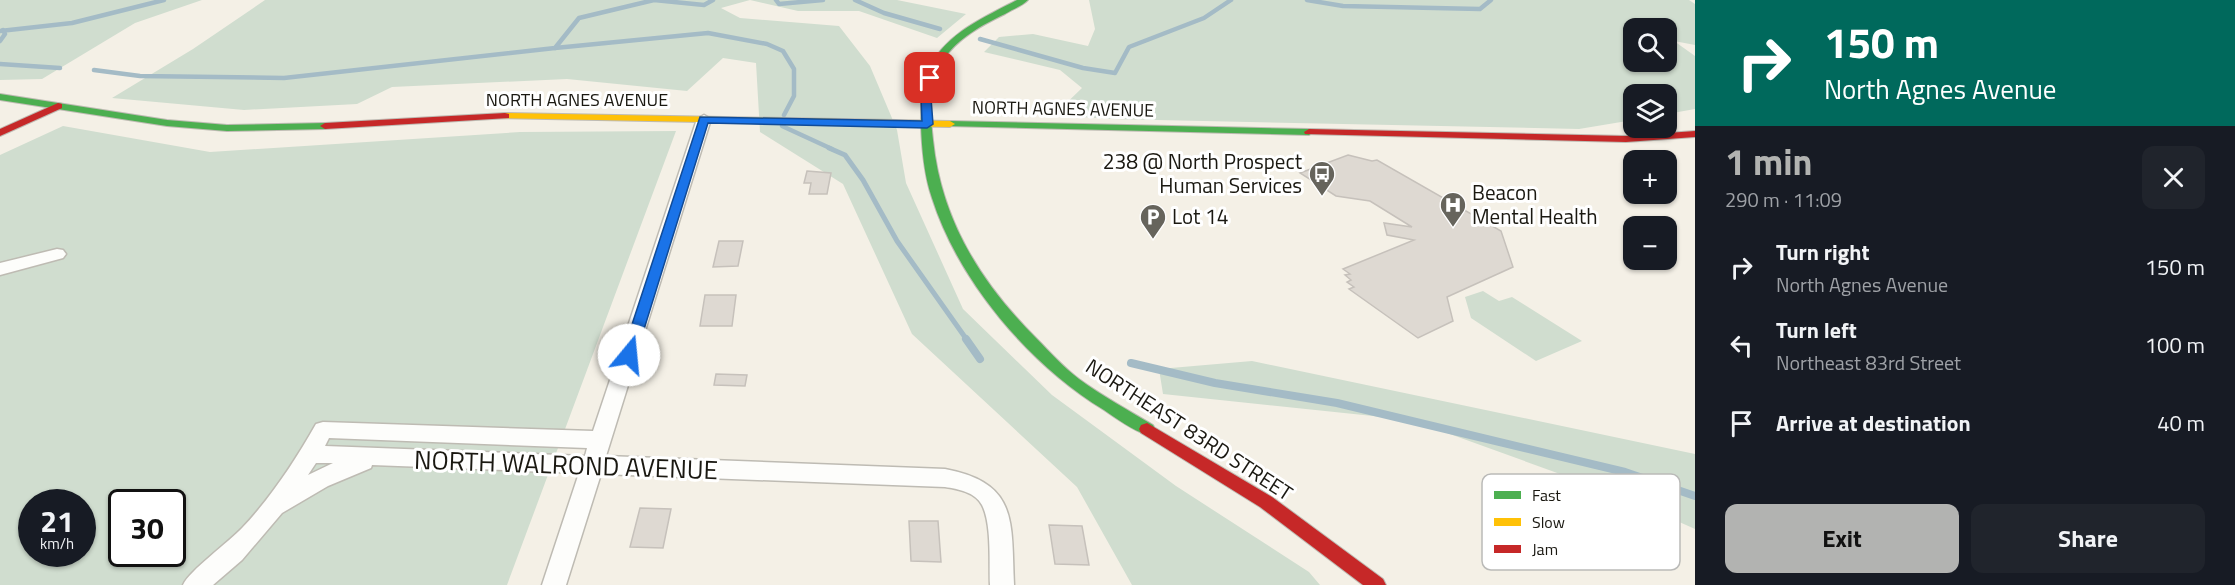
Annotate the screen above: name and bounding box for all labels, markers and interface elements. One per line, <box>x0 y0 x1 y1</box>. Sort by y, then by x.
text: 150 m <box>1824 10 1939 74</box>
map controls <box>1623 18 1677 270</box>
button: search <box>1623 18 1677 72</box>
icon: right <box>1725 24 1803 102</box>
pin <box>904 52 955 103</box>
icon: arrive <box>913 61 946 94</box>
text: North Agnes Avenue <box>1824 68 2056 109</box>
button: layers <box>1623 84 1677 138</box>
street label: NORTH AGNES AVENUE <box>486 86 668 113</box>
street label: NORTH AGNES AVENUE <box>972 93 1154 124</box>
text: 1 min <box>1725 134 1812 189</box>
place label: 238 @ North Prospect Human Services <box>1103 145 1303 201</box>
button: close <box>2142 146 2205 209</box>
button: + <box>1623 150 1677 204</box>
bus stop icon: 238 @ North Prospect Human Services <box>1307 159 1337 197</box>
place label: Beacon Mental Health <box>1472 176 1597 232</box>
text: 290 m · 11:09 <box>1725 184 1842 215</box>
hospital icon: Beacon Mental Health <box>1438 190 1468 228</box>
place label: Lot 14 <box>1172 200 1228 232</box>
parking icon: Lot 14 <box>1138 202 1168 240</box>
button: − <box>1623 216 1677 270</box>
text: Turn right <box>1776 235 1870 269</box>
text: 150 m <box>2145 250 2205 284</box>
icon: right <box>1725 251 1758 284</box>
text: North Agnes Avenue <box>1776 269 1948 300</box>
text: Turn left <box>1776 313 1857 347</box>
position arrow <box>597 323 661 387</box>
text: 100 m <box>2145 328 2205 362</box>
icon: left <box>1725 329 1758 362</box>
text: Northeast 83rd Street <box>1776 347 1961 378</box>
street label: NORTHEAST 83RD STREET <box>1080 350 1299 508</box>
text: Arrive at destination <box>1776 406 1971 440</box>
text: 40 m <box>2157 406 2205 440</box>
icon: arrive <box>1725 407 1758 440</box>
street label: NORTH WALROND AVENUE <box>413 440 719 489</box>
legend <box>1482 474 1680 570</box>
text: Fast <box>1532 483 1561 507</box>
speed limit sign: 30 <box>108 489 186 567</box>
text: 21 <box>40 498 74 544</box>
button: Exit <box>1725 504 1959 573</box>
button: Share <box>1971 504 2205 573</box>
text: Slow <box>1532 510 1565 534</box>
text: km/h <box>40 532 74 555</box>
text: Jam <box>1532 537 1558 561</box>

